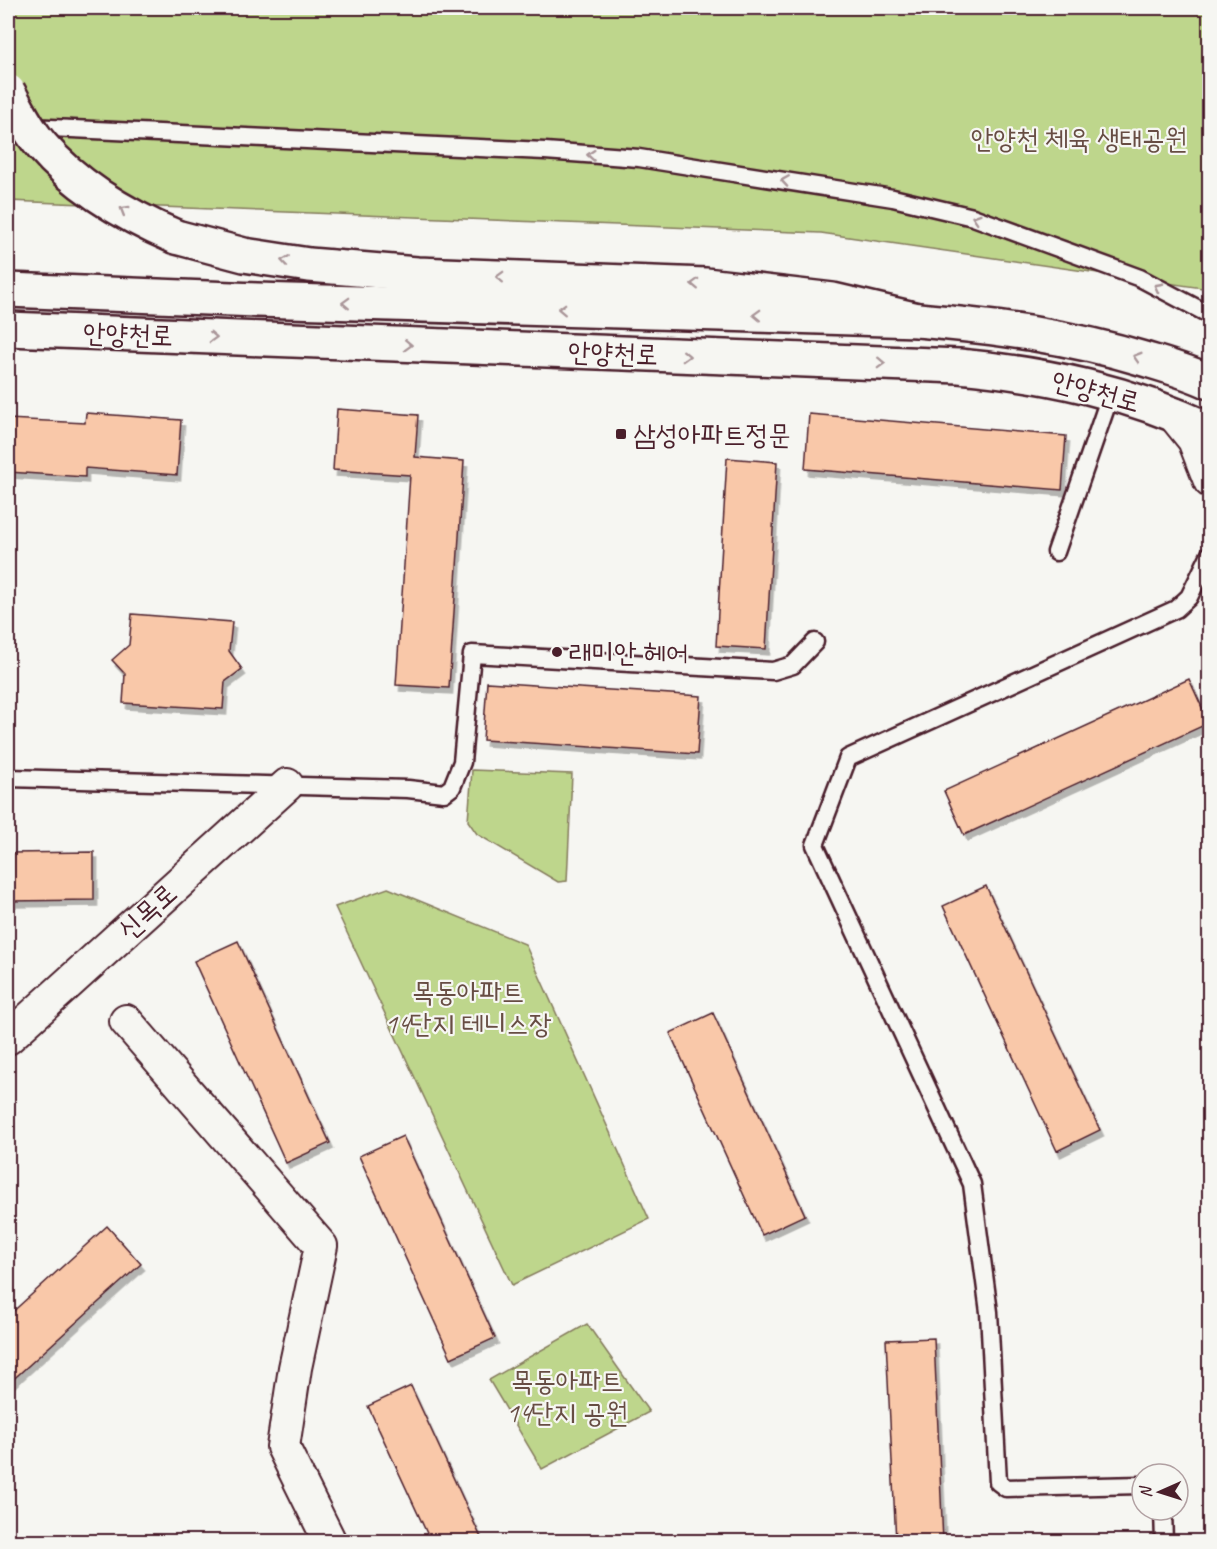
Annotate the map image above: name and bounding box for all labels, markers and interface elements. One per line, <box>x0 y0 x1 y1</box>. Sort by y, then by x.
park label: 안양천 체육 생태공원 <box>971 121 1187 156</box>
one-way arrow <box>587 148 596 161</box>
one-way arrow <box>780 175 790 188</box>
one-way arrow <box>120 206 130 218</box>
one-way arrow <box>971 213 982 226</box>
one-way arrow <box>280 256 290 268</box>
one-way arrow <box>496 271 505 283</box>
one-way arrow <box>691 278 700 291</box>
one-way arrow <box>1154 283 1164 294</box>
one-way arrow <box>342 297 351 309</box>
one-way arrow <box>557 303 566 315</box>
one-way arrow <box>752 309 761 321</box>
street label: 안양천로 <box>82 315 174 353</box>
one-way arrow <box>208 330 217 343</box>
street label: 안양천로 <box>567 334 659 372</box>
one-way arrow <box>403 338 412 351</box>
one-way arrow <box>682 349 691 362</box>
one-way arrow <box>1132 352 1143 364</box>
one-way arrow <box>877 357 886 370</box>
street label: 안양천로 <box>1048 362 1144 420</box>
place label: 삼성아파트정문 <box>633 417 791 452</box>
marker: 삼성아파트정문 <box>614 427 628 441</box>
place label: 래미안 헤어 <box>569 635 688 670</box>
marker: 래미안 헤어 <box>550 645 564 659</box>
street label: 신목로 <box>110 875 184 947</box>
park label: 목동아파트 14단지 테니스장 <box>384 974 552 1041</box>
park label: 목동아파트 14단지 공원 <box>506 1363 628 1430</box>
north arrow <box>1130 1462 1190 1522</box>
text: N <box>1136 1484 1156 1498</box>

